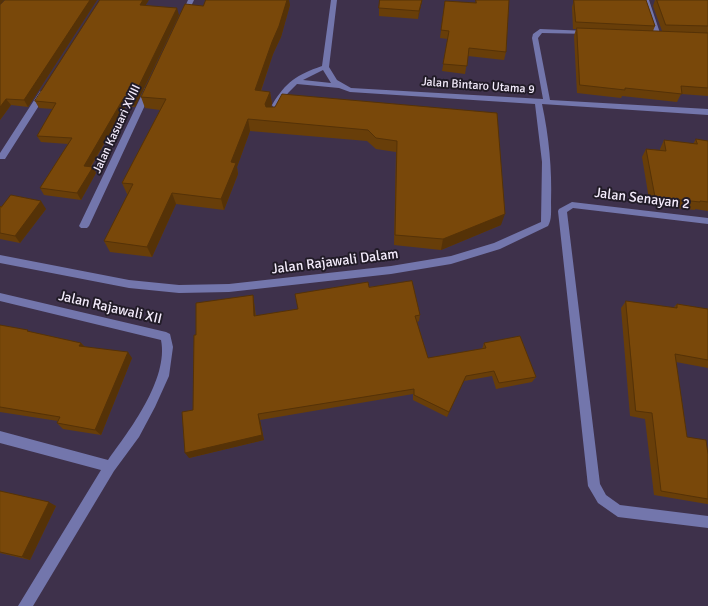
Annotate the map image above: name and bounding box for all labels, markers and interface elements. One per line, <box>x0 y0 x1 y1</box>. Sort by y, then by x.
street label: Jalan Bintaro Utama 9 <box>421 75 535 97</box>
street label: Jalan Kasuari XVIII <box>90 82 144 176</box>
street label: Jalan Senayan 2 <box>593 185 691 213</box>
street label: Jalan Rajawali Dalam <box>271 246 399 278</box>
street label: Jalan Rajawali XII <box>57 288 163 328</box>

